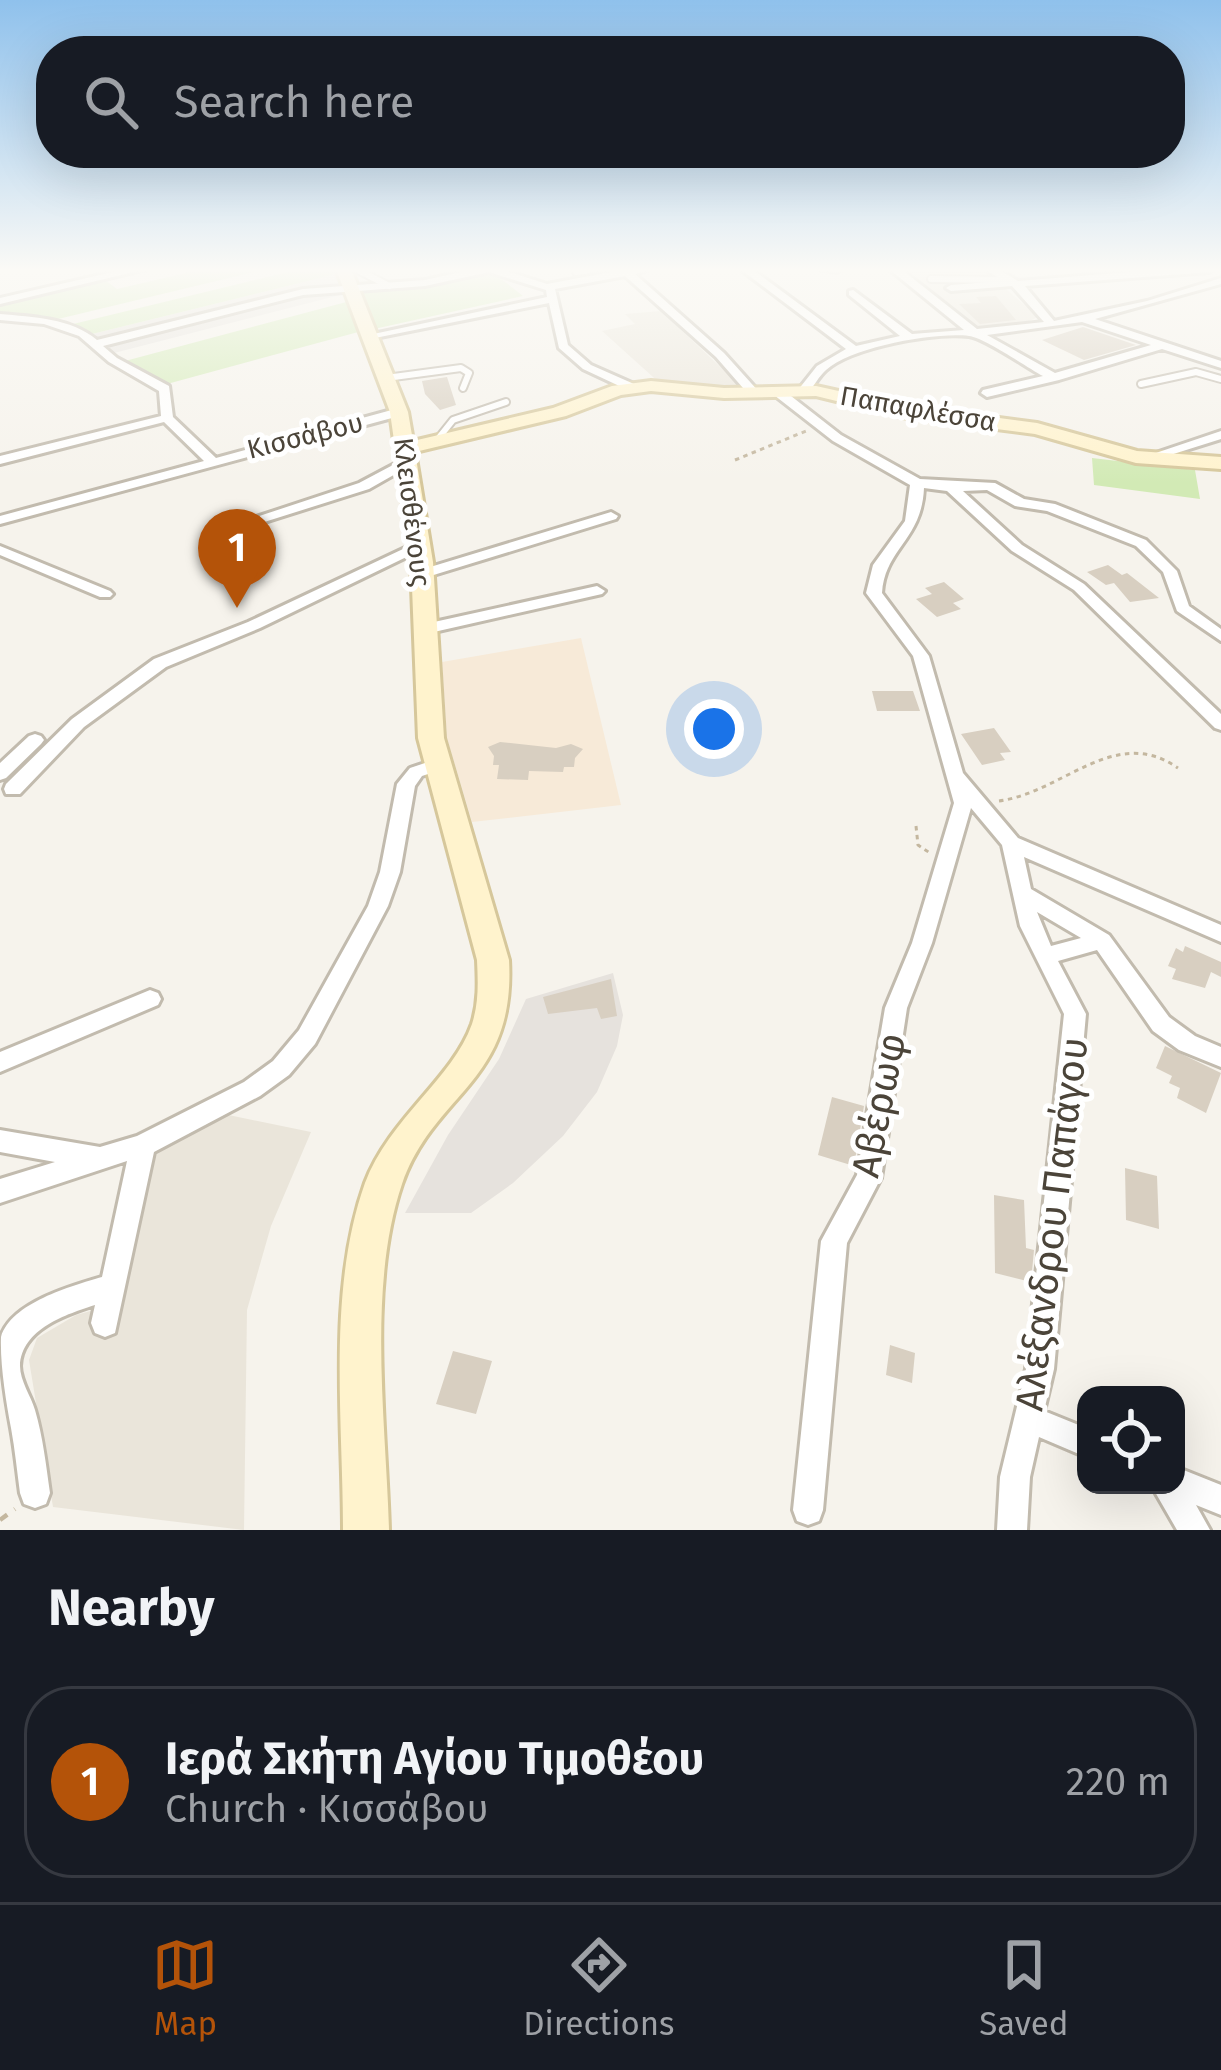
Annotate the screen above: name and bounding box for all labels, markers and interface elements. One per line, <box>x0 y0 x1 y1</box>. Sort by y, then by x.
search box <box>36 36 1185 168</box>
icon: search <box>78 69 144 135</box>
text: Search here <box>174 75 414 129</box>
street label: Παπαφλέσσα <box>838 380 998 438</box>
street label: Κισσάβου <box>244 406 366 466</box>
street label: Κλεισθένους <box>387 436 437 589</box>
pin: 1 <box>198 509 276 608</box>
your location <box>684 699 744 759</box>
street label: Αβέρωφ <box>843 1029 915 1181</box>
street label: Αλέξανδρου Παπάγου <box>1006 1035 1098 1413</box>
map controls <box>1077 1386 1185 1494</box>
button: locate <box>1077 1386 1185 1494</box>
text: Nearby <box>48 1577 214 1639</box>
text: Ιερά Σκήτη Αγίου Τιμοθέου <box>165 1732 704 1786</box>
text: 1 <box>81 1759 99 1805</box>
text: 220 m <box>1066 1759 1170 1805</box>
text: Church · Κισσάβου <box>165 1786 489 1832</box>
tab: Map <box>152 1932 218 2044</box>
tab: Directions <box>523 1932 675 2044</box>
tab: Saved <box>979 1932 1069 2044</box>

